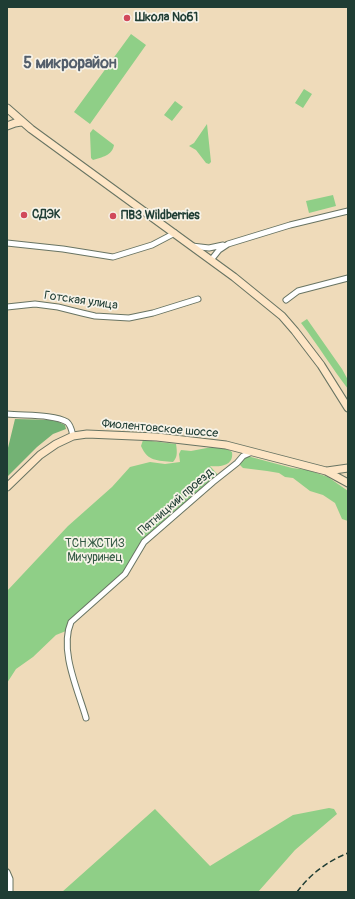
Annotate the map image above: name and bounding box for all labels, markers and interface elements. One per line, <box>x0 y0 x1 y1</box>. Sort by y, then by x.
place label: Школа №61 <box>135 11 198 25</box>
marker: Школа №61 <box>122 13 132 23</box>
district label: 5 микрорайон <box>23 54 117 74</box>
place label: СДЭК <box>32 208 61 222</box>
place label: ПВЗ Wildberries <box>121 209 200 223</box>
marker: СДЭК <box>19 210 29 220</box>
marker: ПВЗ Wildberries <box>108 211 118 221</box>
street label: Готская улица <box>43 289 119 313</box>
street label: Фиолентовское шоссе <box>101 417 219 441</box>
street label: Пятницкий проезд <box>136 465 216 539</box>
park label: ТСН ЖСТИЗ Мичуринец <box>65 537 125 565</box>

